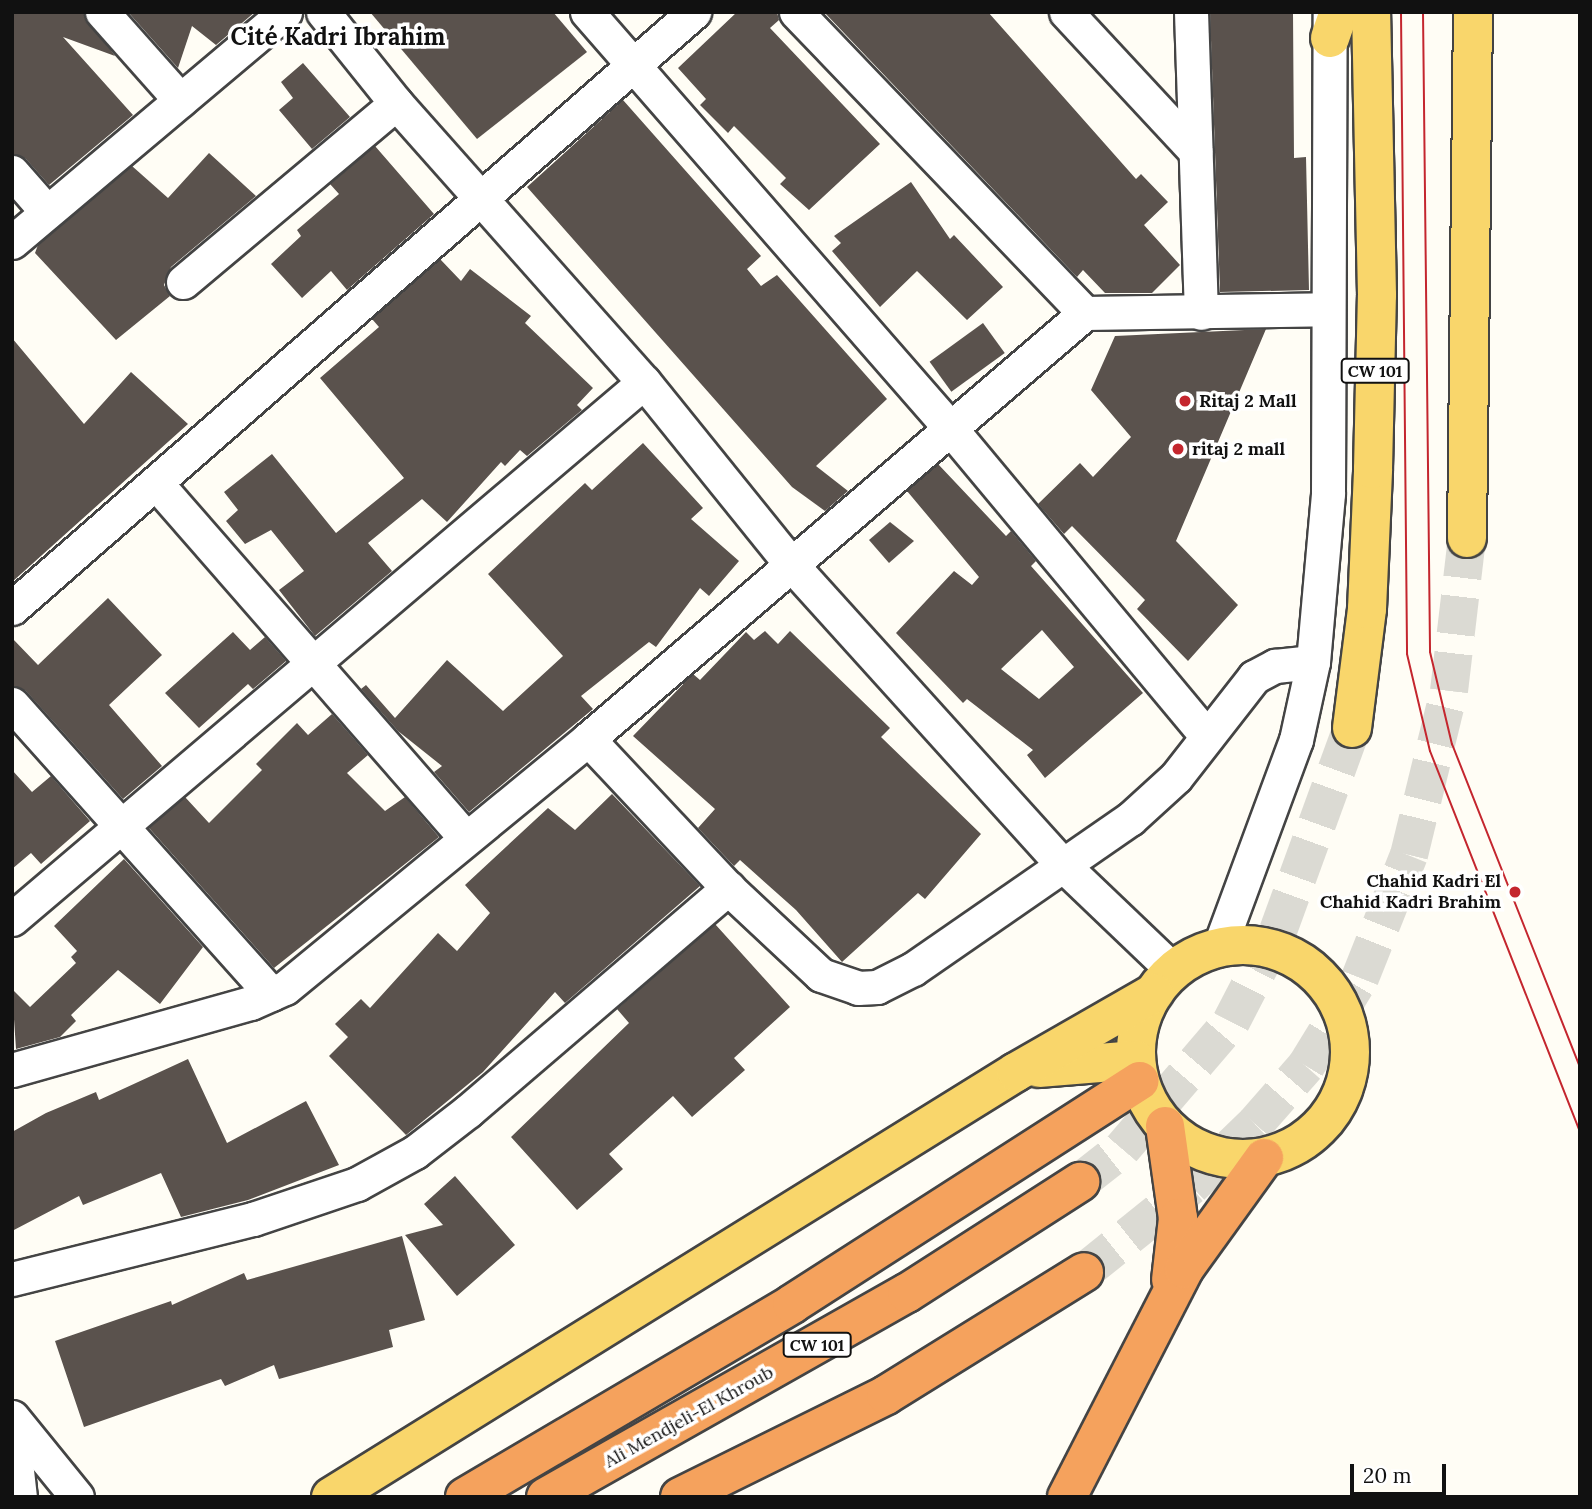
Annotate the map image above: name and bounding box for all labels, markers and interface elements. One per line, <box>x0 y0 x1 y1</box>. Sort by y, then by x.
district label: Cité Kadri Ibrahim <box>231 23 445 51</box>
road number: CW 101 <box>1340 358 1410 384</box>
place label: Ritaj 2 Mall <box>1199 390 1297 412</box>
marker: Ritaj 2 Mall <box>1177 393 1193 409</box>
place label: ritaj 2 mall <box>1192 438 1285 460</box>
marker: ritaj 2 mall <box>1170 441 1186 457</box>
place label: Chahid Kadri El Chahid Kadri Brahim <box>1320 871 1501 914</box>
marker: Chahid Kadri El Chahid Kadri Brahim <box>1507 884 1523 900</box>
road number: CW 101 <box>782 1332 852 1358</box>
street label: Ali Mendjeli-El Khroub <box>601 1361 777 1473</box>
scale bar <box>1354 1450 1450 1494</box>
text: 20 m <box>1363 1462 1412 1489</box>

